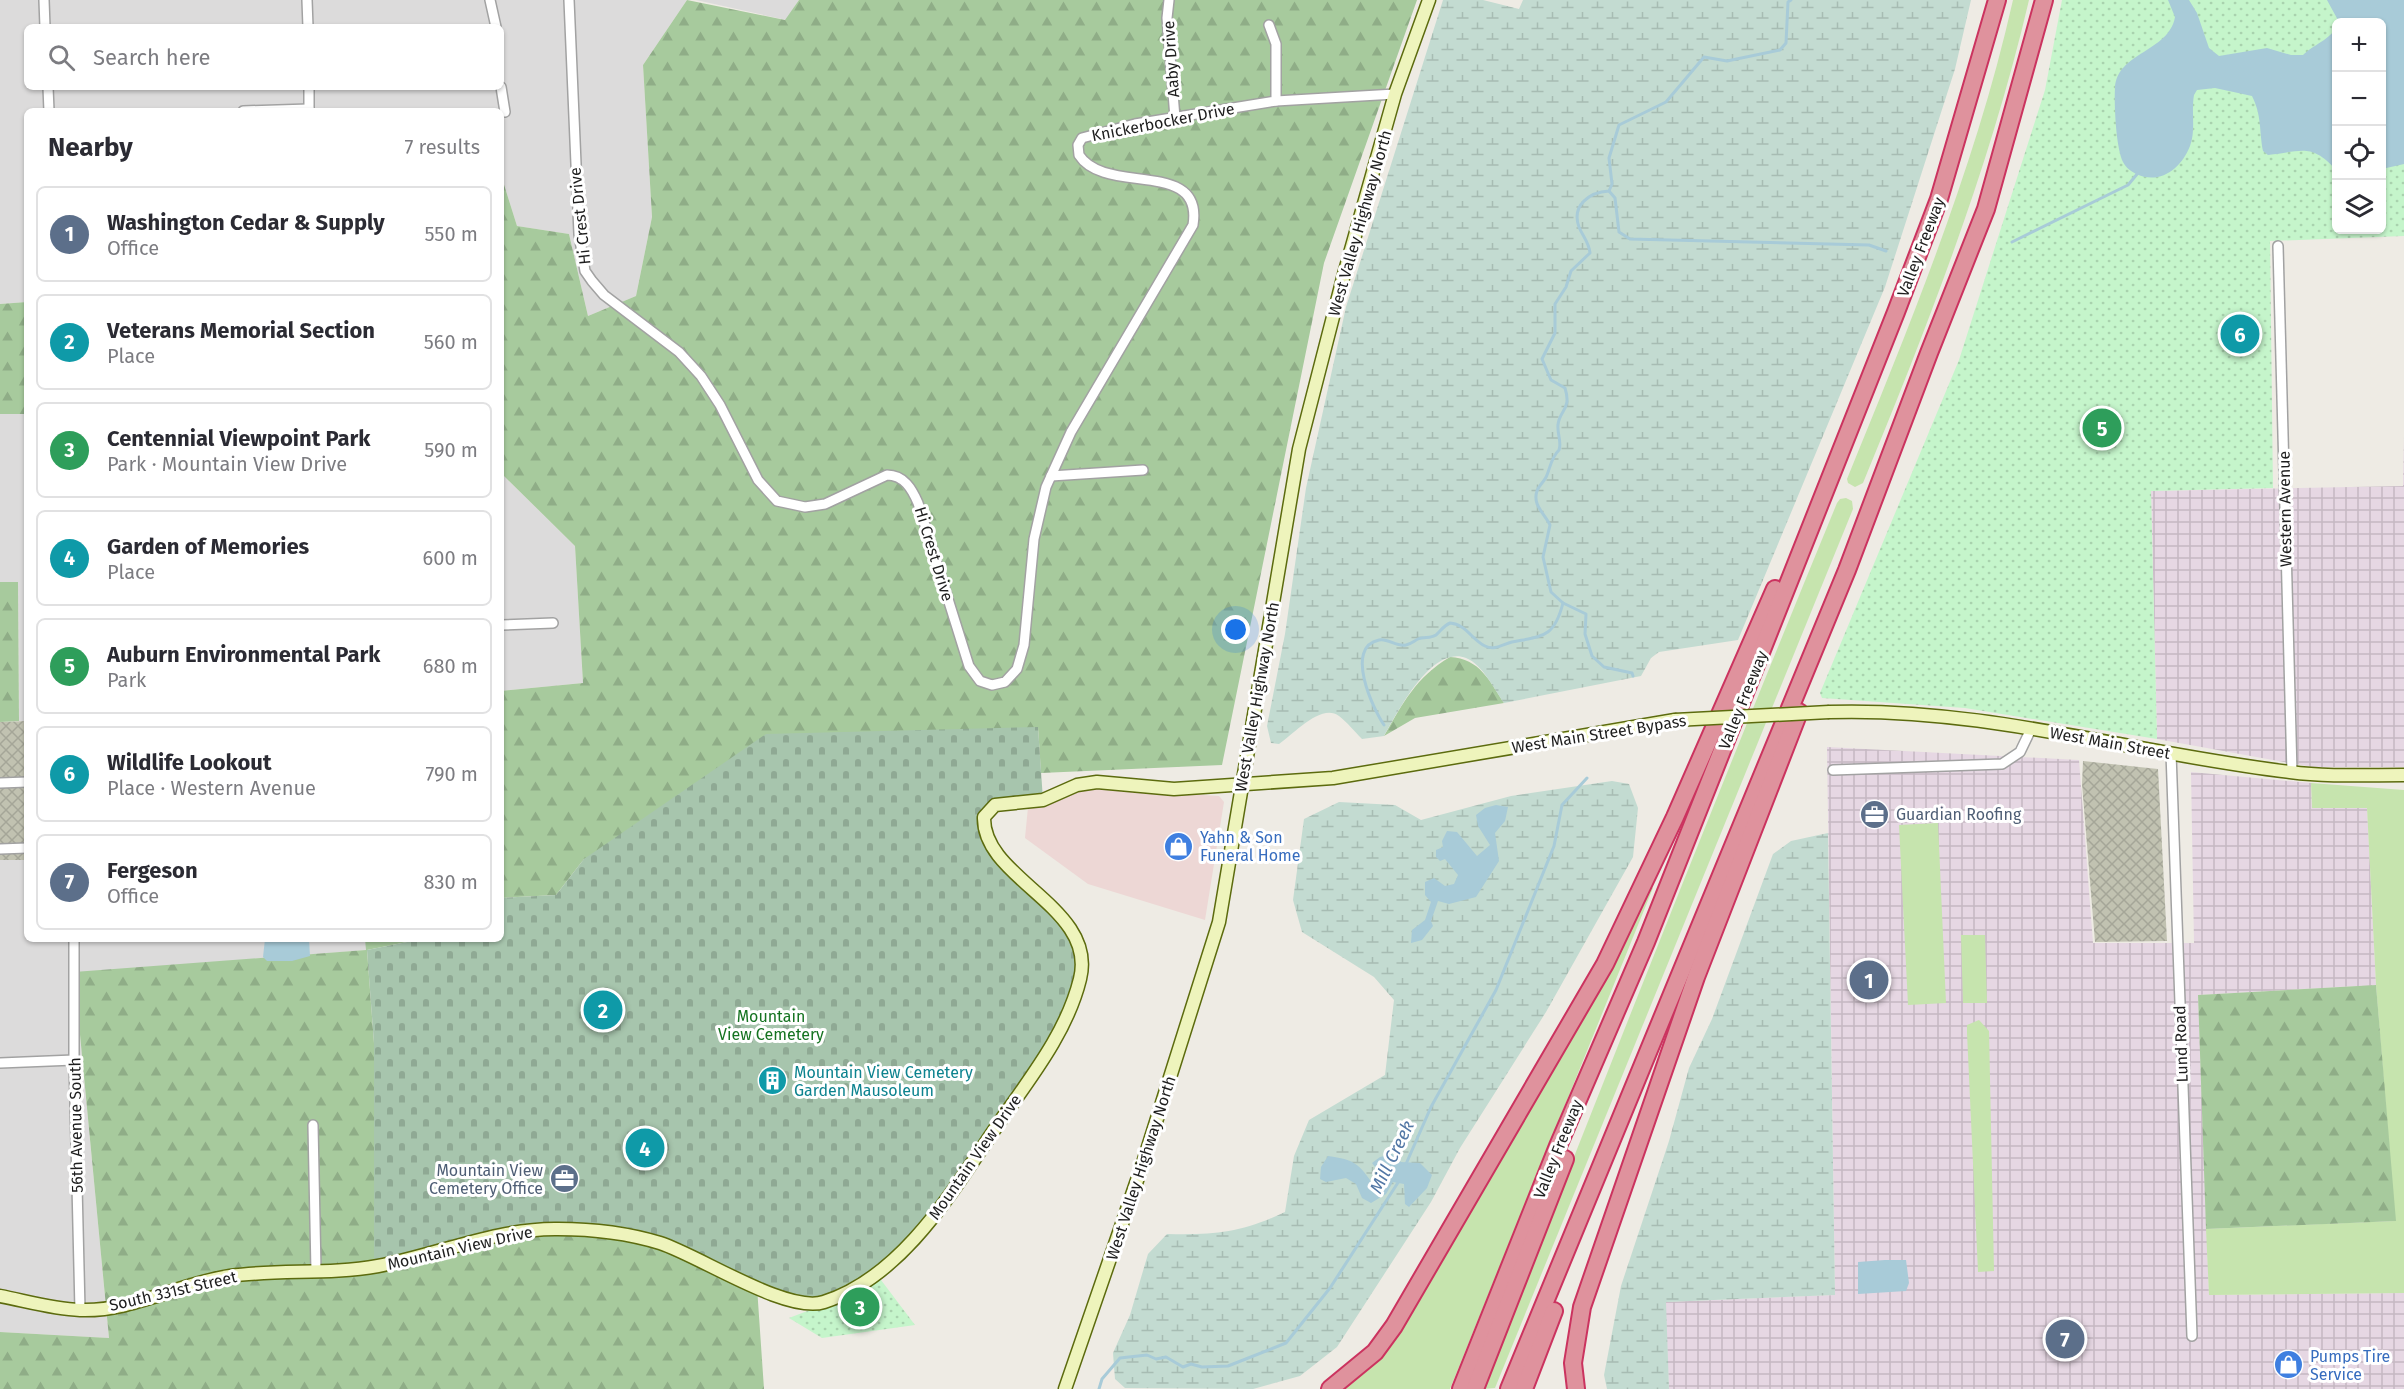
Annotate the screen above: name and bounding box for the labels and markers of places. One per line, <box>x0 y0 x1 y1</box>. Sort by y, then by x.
pin: 6 <box>2220 312 2260 356</box>
pin: 5 <box>2082 406 2122 450</box>
office icon: Guardian Roofing <box>1859 798 1891 830</box>
place label: Guardian Roofing <box>1896 805 2022 824</box>
place label: Yahn & Son Funeral Home <box>1200 828 1300 865</box>
shop icon: Yahn & Son Funeral Home <box>1163 830 1195 862</box>
pin: 1 <box>1850 958 1888 1002</box>
pin: 2 <box>584 988 622 1032</box>
place label: Mountain View Cemetery Garden Mausoleum <box>794 1063 973 1100</box>
building icon: Mountain View Cemetery Garden Mausoleum <box>757 1065 789 1097</box>
pin: 4 <box>626 1126 664 1170</box>
place label: Mountain View Cemetery Office <box>429 1161 544 1198</box>
office icon: Mountain View Cemetery Office <box>548 1163 580 1195</box>
pin: 3 <box>840 1284 880 1330</box>
pin: 7 <box>2046 1316 2084 1362</box>
place label: Pumps Tire Service <box>2310 1347 2390 1384</box>
shop icon: Pumps Tire Service <box>2273 1349 2305 1381</box>

